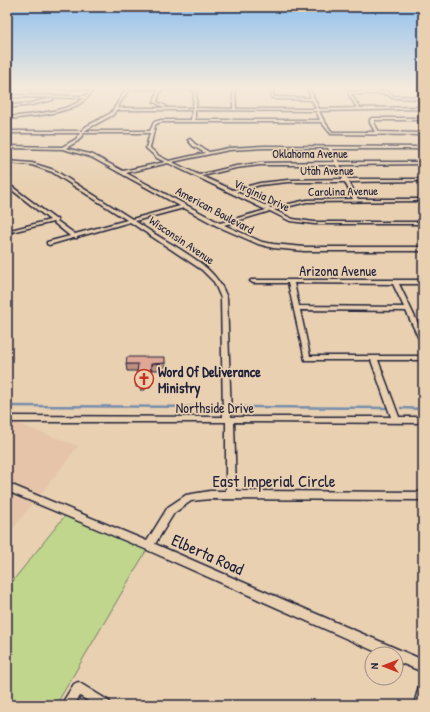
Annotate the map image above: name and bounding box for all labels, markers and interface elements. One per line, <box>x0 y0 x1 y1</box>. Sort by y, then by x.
street label: Oklahoma Avenue <box>272 145 348 162</box>
street label: Utah Avenue <box>300 162 354 179</box>
street label: Virginia Drive <box>231 175 293 216</box>
street label: American Boulevard <box>173 182 257 238</box>
street label: Carolina Avenue <box>308 182 378 200</box>
street label: Wisconsin Avenue <box>146 212 218 268</box>
street label: Arizona Avenue <box>299 261 377 280</box>
place label: Word Of Deliverance Ministry <box>158 362 261 399</box>
church icon: Word Of Deliverance Ministry <box>133 368 155 390</box>
street label: Northside Drive <box>176 398 255 417</box>
street label: East Imperial Circle <box>212 469 336 492</box>
street label: Elberta Road <box>168 528 248 580</box>
north arrow <box>364 646 404 686</box>
text: N <box>367 663 381 669</box>

